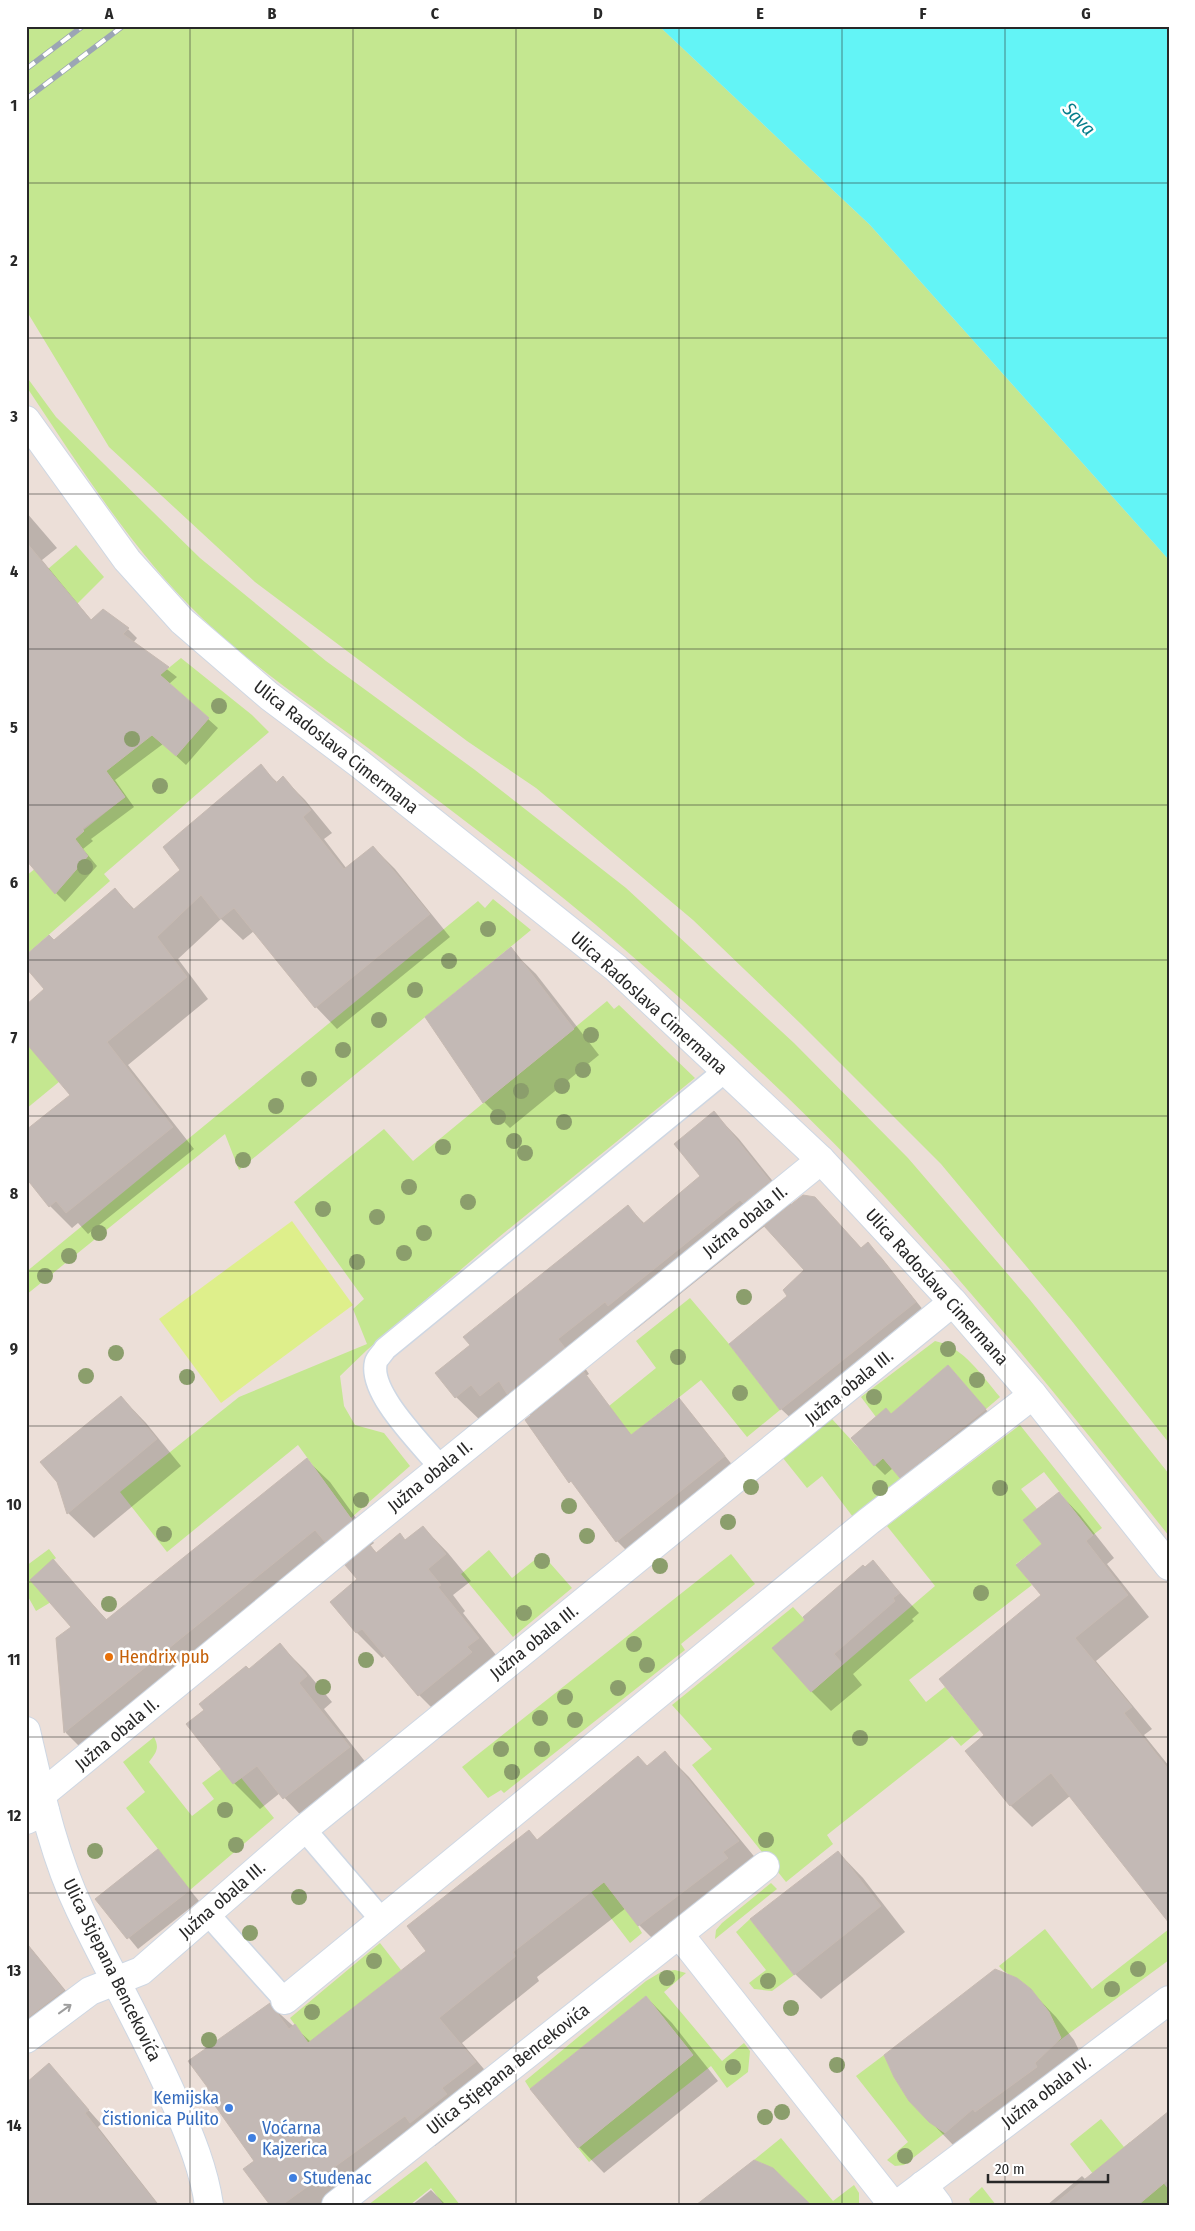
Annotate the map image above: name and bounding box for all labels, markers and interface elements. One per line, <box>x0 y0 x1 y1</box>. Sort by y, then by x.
text: A <box>104 4 114 23</box>
text: B <box>268 4 277 23</box>
text: C <box>431 4 440 23</box>
text: D <box>593 4 603 23</box>
text: E <box>756 4 764 23</box>
text: F <box>919 4 927 23</box>
text: G <box>1081 4 1091 23</box>
text: 1 <box>11 96 17 115</box>
water label: Sava <box>1057 97 1100 140</box>
text: 2 <box>9 251 18 270</box>
text: 3 <box>9 407 18 426</box>
text: 4 <box>10 562 18 581</box>
street label: Ulica Radoslava Cimermana <box>249 676 423 818</box>
text: 5 <box>10 718 18 737</box>
text: 6 <box>10 873 18 892</box>
street label: Ulica Radoslava Cimermana <box>566 927 732 1079</box>
text: 7 <box>11 1028 18 1047</box>
street label: Južna obala II. <box>698 1180 792 1262</box>
text: 8 <box>10 1184 19 1203</box>
street label: Ulica Radoslava Cimermana <box>861 1204 1013 1370</box>
text: 9 <box>10 1339 18 1358</box>
street label: Južna obala III. <box>800 1345 898 1429</box>
street label: Južna obala II. <box>383 1435 477 1517</box>
text: 10 <box>6 1495 22 1514</box>
street label: Južna obala III. <box>485 1600 583 1684</box>
place label: Hendrix pub <box>119 1646 209 1668</box>
text: 11 <box>7 1650 21 1669</box>
marker: Hendrix pub <box>103 1651 115 1663</box>
street label: Južna obala II. <box>71 1693 163 1775</box>
text: 12 <box>7 1806 22 1825</box>
street label: Južna obala III. <box>174 1856 270 1943</box>
street label: Ulica Stjepana Bencekovića <box>58 1875 166 2065</box>
text: 13 <box>7 1961 22 1980</box>
street label: Ulica Stjepana Bencekovića <box>422 1999 594 2139</box>
one-way arrow <box>58 2004 72 2014</box>
street label: Južna obala IV. <box>997 2051 1095 2133</box>
place label: Kemijska čistionica Pulito <box>102 2087 219 2130</box>
marker: Kemijska čistionica Pulito <box>223 2102 235 2114</box>
text: 14 <box>7 2116 22 2135</box>
place label: Voćarna Kajzerica <box>262 2117 328 2160</box>
marker: Voćarna Kajzerica <box>246 2132 258 2144</box>
scale bar <box>988 2151 1108 2183</box>
text: 20 m <box>995 2160 1025 2178</box>
place label: Studenac <box>303 2167 372 2189</box>
marker: Studenac <box>287 2172 299 2184</box>

